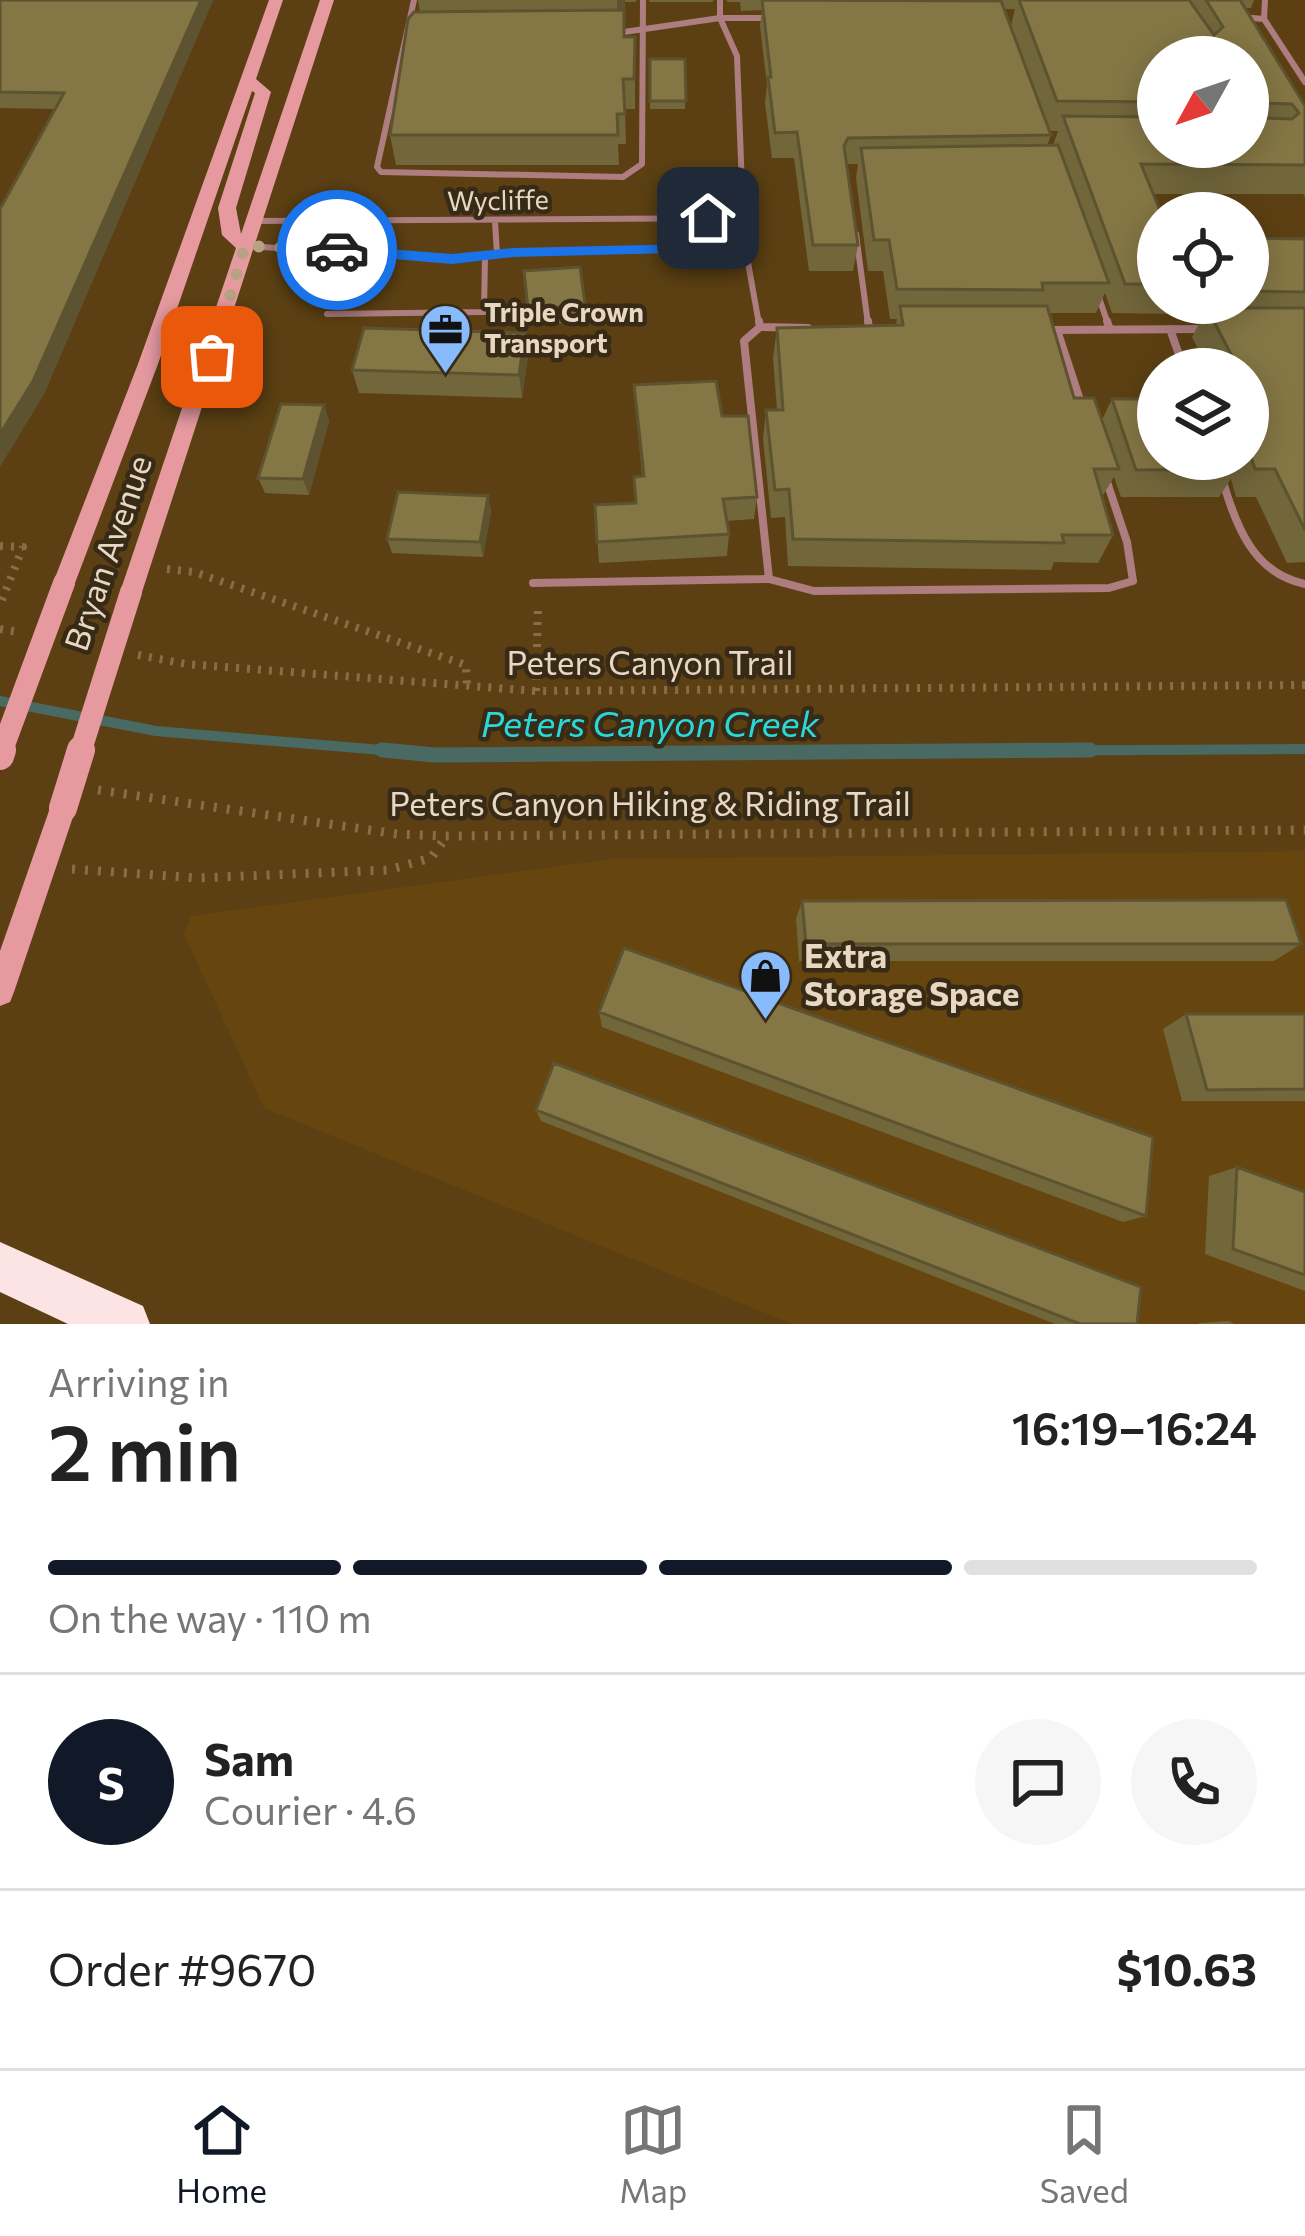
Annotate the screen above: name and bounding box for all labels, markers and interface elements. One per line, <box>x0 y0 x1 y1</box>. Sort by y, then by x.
north arrow <box>1137 36 1269 168</box>
map controls <box>1137 36 1269 480</box>
pin <box>657 167 759 269</box>
street label: Wycliffe <box>447 182 549 217</box>
icon: home <box>675 185 741 251</box>
courier <box>277 190 397 310</box>
button: locate <box>1137 192 1269 324</box>
icon: car <box>304 217 370 283</box>
place label: Triple Crown Transport <box>484 295 644 359</box>
office icon: Triple Crown Transport <box>417 301 473 375</box>
pin <box>161 306 263 408</box>
icon: bag <box>179 324 245 390</box>
button: layers <box>1137 348 1269 480</box>
street label: Bryan Avenue <box>54 450 159 656</box>
street label: Peters Canyon Trail <box>506 641 794 682</box>
water label: Peters Canyon Creek <box>481 700 820 744</box>
street label: Peters Canyon Hiking & Riding Trail <box>389 782 911 823</box>
place label: Extra Storage Space <box>804 934 1019 1013</box>
shop icon: Extra Storage Space <box>737 947 793 1021</box>
text: Arriving in <box>48 1357 229 1405</box>
text: 16:19–16:24 <box>1012 1399 1257 1454</box>
text: 2 min <box>48 1402 241 1497</box>
text: On the way · 110 m <box>48 1593 371 1641</box>
button: chat <box>975 1719 1101 1845</box>
button: phone <box>1131 1719 1257 1845</box>
text: Sam <box>204 1730 294 1785</box>
text: S <box>97 1754 125 1809</box>
text: Courier · 4.6 <box>204 1785 417 1833</box>
text: Order #9670 <box>48 1940 316 1995</box>
text: $10.63 <box>1117 1940 1257 1995</box>
tab: Home <box>176 2097 267 2210</box>
tab: Map <box>619 2097 687 2210</box>
tab: Saved <box>1040 2097 1129 2210</box>

